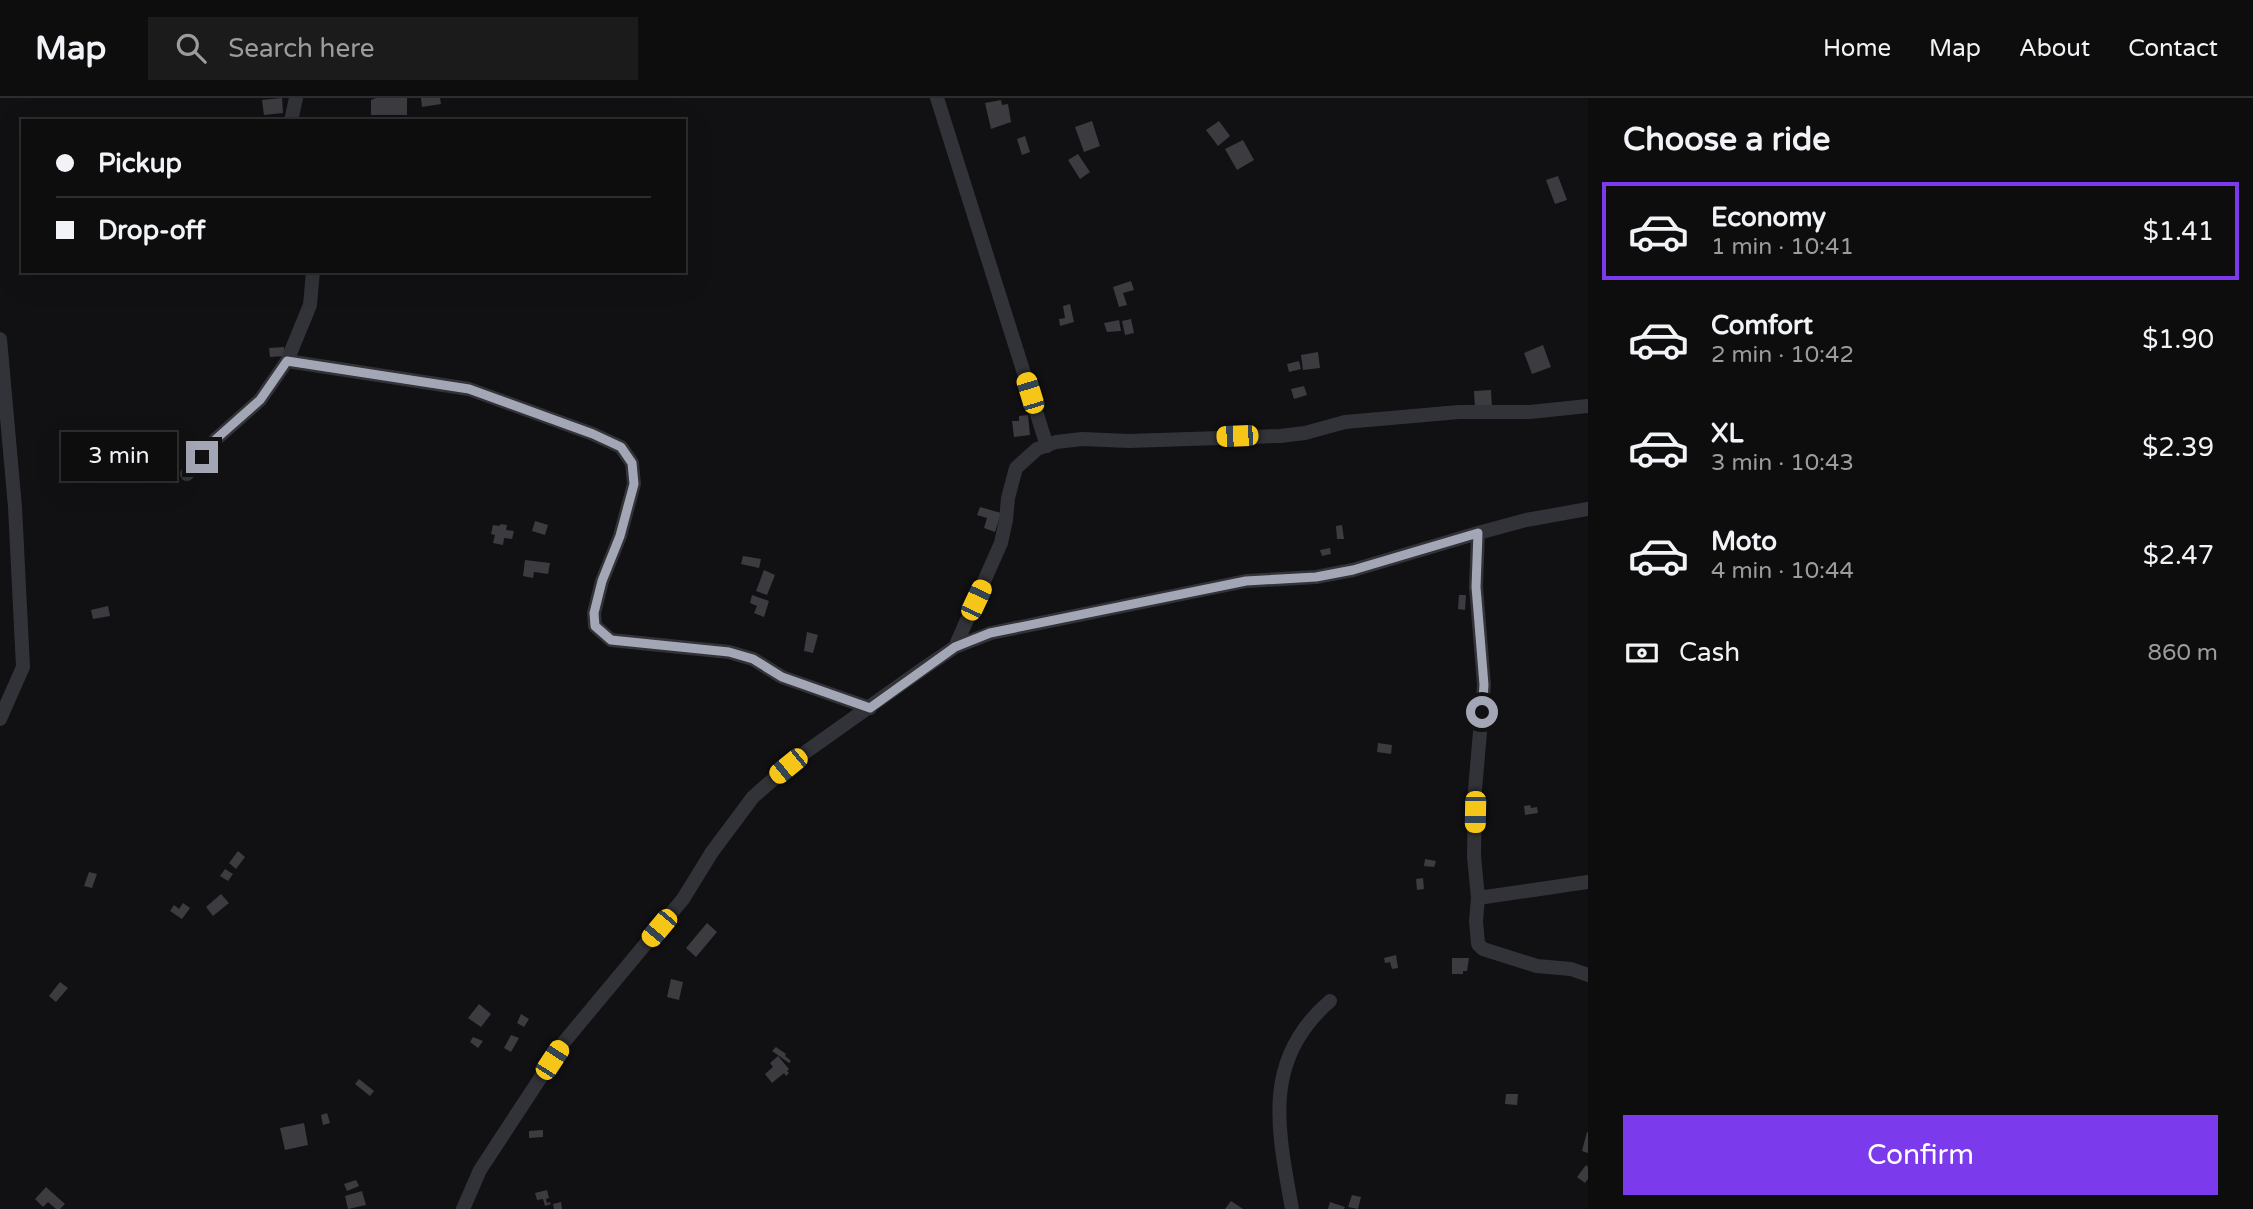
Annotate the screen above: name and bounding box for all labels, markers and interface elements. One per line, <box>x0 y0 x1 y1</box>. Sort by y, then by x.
search box <box>148 17 638 80</box>
text: Map <box>35 29 106 68</box>
icon: search <box>172 29 210 67</box>
text: Search here <box>228 33 374 64</box>
text: Home <box>1823 34 1891 63</box>
text: Map <box>1929 34 1981 63</box>
text: About <box>2019 34 2090 63</box>
text: Contact <box>2128 34 2218 63</box>
text: Choose a ride <box>1623 121 1830 159</box>
text: Pickup <box>98 148 182 179</box>
icon: car <box>1627 200 1690 263</box>
text: Economy <box>1711 202 1826 233</box>
text: Drop-off <box>98 215 205 246</box>
text: $1.41 <box>2143 216 2214 247</box>
text: 1 min · 10:41 <box>1711 233 1854 261</box>
icon: car <box>1627 308 1690 371</box>
text: Comfort <box>1711 310 1813 341</box>
text: $1.90 <box>2142 324 2214 355</box>
text: 2 min · 10:42 <box>1711 341 1854 369</box>
car <box>1014 370 1047 416</box>
icon: car <box>1627 416 1690 479</box>
text: XL <box>1711 418 1743 449</box>
car <box>1216 425 1259 447</box>
callout: 3 min <box>62 432 178 482</box>
text: $2.39 <box>2142 432 2214 463</box>
route end <box>186 441 218 473</box>
text: 3 min <box>88 442 150 470</box>
text: 3 min · 10:43 <box>1711 449 1854 477</box>
icon: car <box>1627 524 1690 587</box>
text: Moto <box>1711 526 1777 557</box>
text: $2.47 <box>2143 540 2214 571</box>
text: 4 min · 10:44 <box>1711 557 1854 585</box>
car <box>958 577 995 623</box>
icon: cash <box>1623 634 1661 672</box>
text: Cash <box>1679 637 1740 668</box>
text: 860 m <box>2148 639 2218 667</box>
route start <box>1466 696 1498 728</box>
car <box>766 745 811 787</box>
car <box>1465 791 1486 833</box>
car <box>638 905 681 951</box>
car <box>532 1037 573 1083</box>
button: Confirm <box>1623 1115 2218 1195</box>

